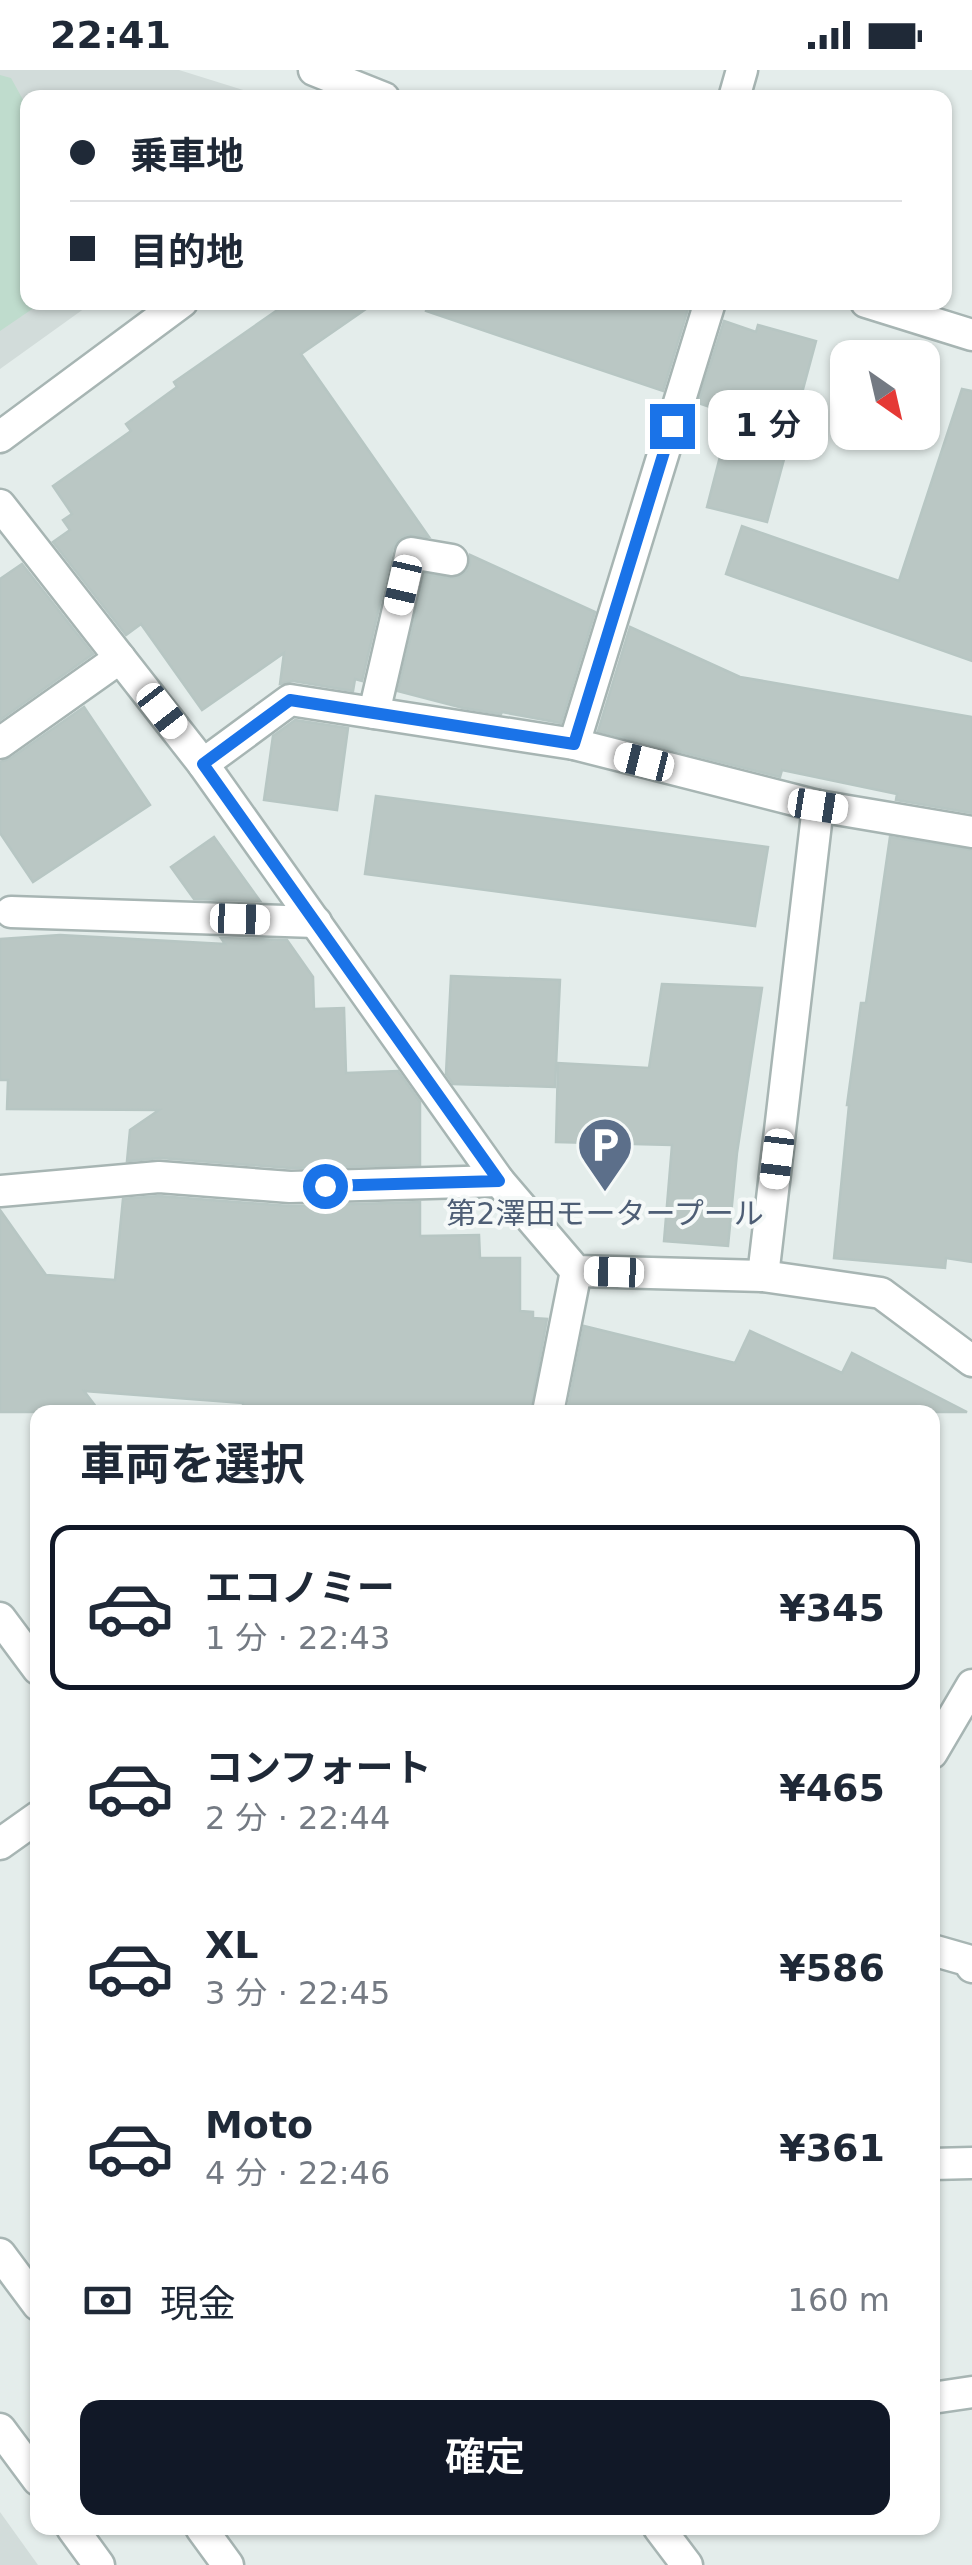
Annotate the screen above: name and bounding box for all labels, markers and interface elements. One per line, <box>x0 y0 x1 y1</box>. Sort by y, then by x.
text: 22:41 <box>50 13 171 57</box>
text: 乗車地 <box>130 134 244 178</box>
text: 目的地 <box>130 230 244 274</box>
north arrow <box>830 340 940 450</box>
map controls <box>830 340 940 450</box>
callout: 1 分 <box>707 391 827 461</box>
route end <box>650 404 695 449</box>
text: 1 分 <box>735 406 801 444</box>
car <box>382 552 424 618</box>
car <box>132 678 192 744</box>
car <box>611 740 677 784</box>
car <box>786 786 850 826</box>
car <box>209 903 271 935</box>
parking icon: 第2澤田モータープール <box>575 1115 635 1194</box>
car <box>758 1127 796 1191</box>
route start <box>303 1164 348 1209</box>
place label: 第2澤田モータープール <box>446 1196 764 1231</box>
car <box>583 1256 645 1288</box>
text: 車両を選択 <box>80 1438 305 1491</box>
icon: car <box>85 1563 175 1653</box>
text: エコノミー <box>205 1566 395 1610</box>
text: ¥345 <box>779 1586 885 1630</box>
text: 1 分 · 22:43 <box>205 1619 390 1657</box>
icon: car <box>85 1743 175 1833</box>
text: コンフォート <box>205 1746 432 1790</box>
text: ¥465 <box>779 1766 885 1810</box>
text: 2 分 · 22:44 <box>205 1799 390 1837</box>
icon: car <box>85 1923 175 2013</box>
text: XL <box>205 1923 259 1967</box>
text: ¥586 <box>779 1946 885 1990</box>
text: 3 分 · 22:45 <box>205 1974 390 2012</box>
icon: car <box>85 2103 175 2193</box>
text: Moto <box>205 2103 313 2147</box>
text: ¥361 <box>779 2126 885 2170</box>
text: 4 分 · 22:46 <box>205 2154 390 2192</box>
icon: cash <box>80 2273 135 2328</box>
text: 160 m <box>788 2281 890 2319</box>
text: 現金 <box>160 2282 236 2326</box>
button: 確定 <box>80 2400 890 2515</box>

